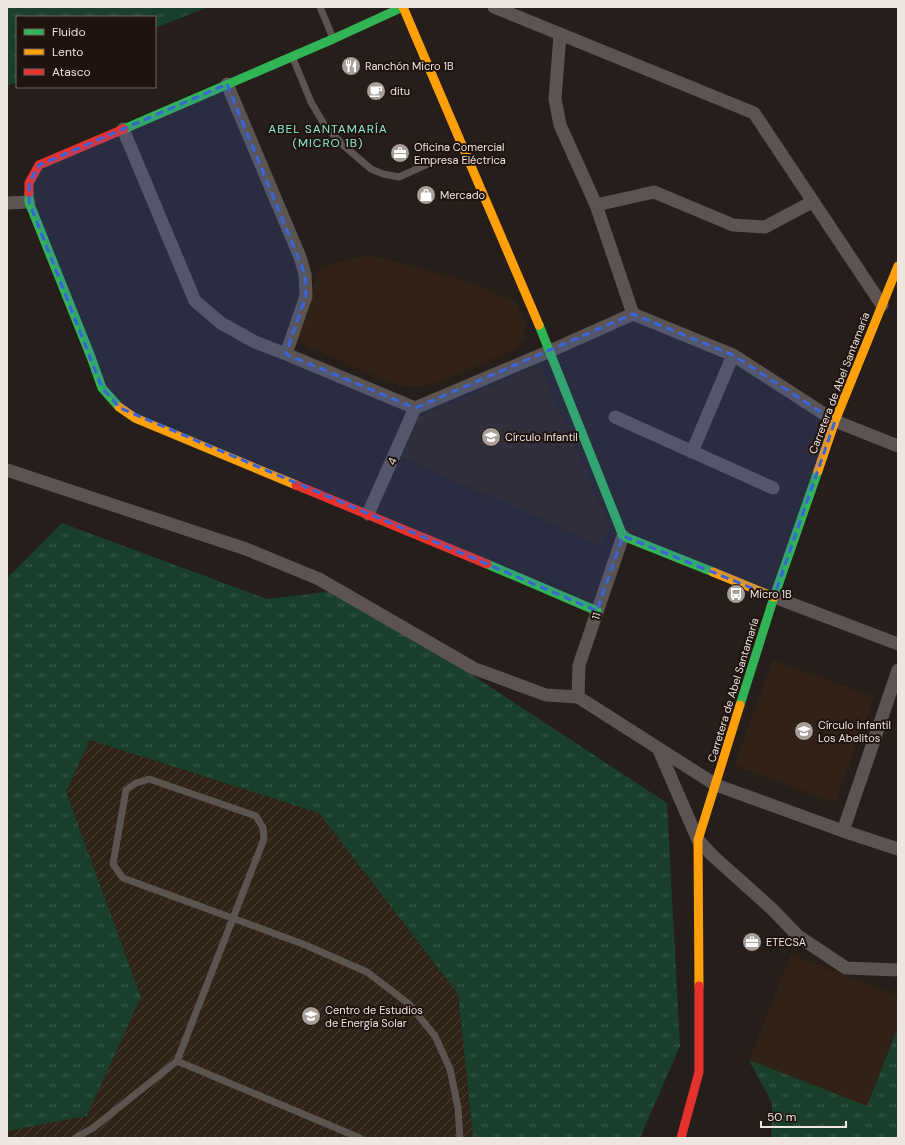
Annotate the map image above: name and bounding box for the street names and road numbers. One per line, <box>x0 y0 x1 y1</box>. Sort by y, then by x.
street label: Carretera de Abel Santamaría <box>806 310 872 456</box>
street label: 4 <box>384 455 400 467</box>
street label: 11 <box>588 611 604 621</box>
street label: Carretera de Abel Santamaría <box>704 616 762 764</box>

